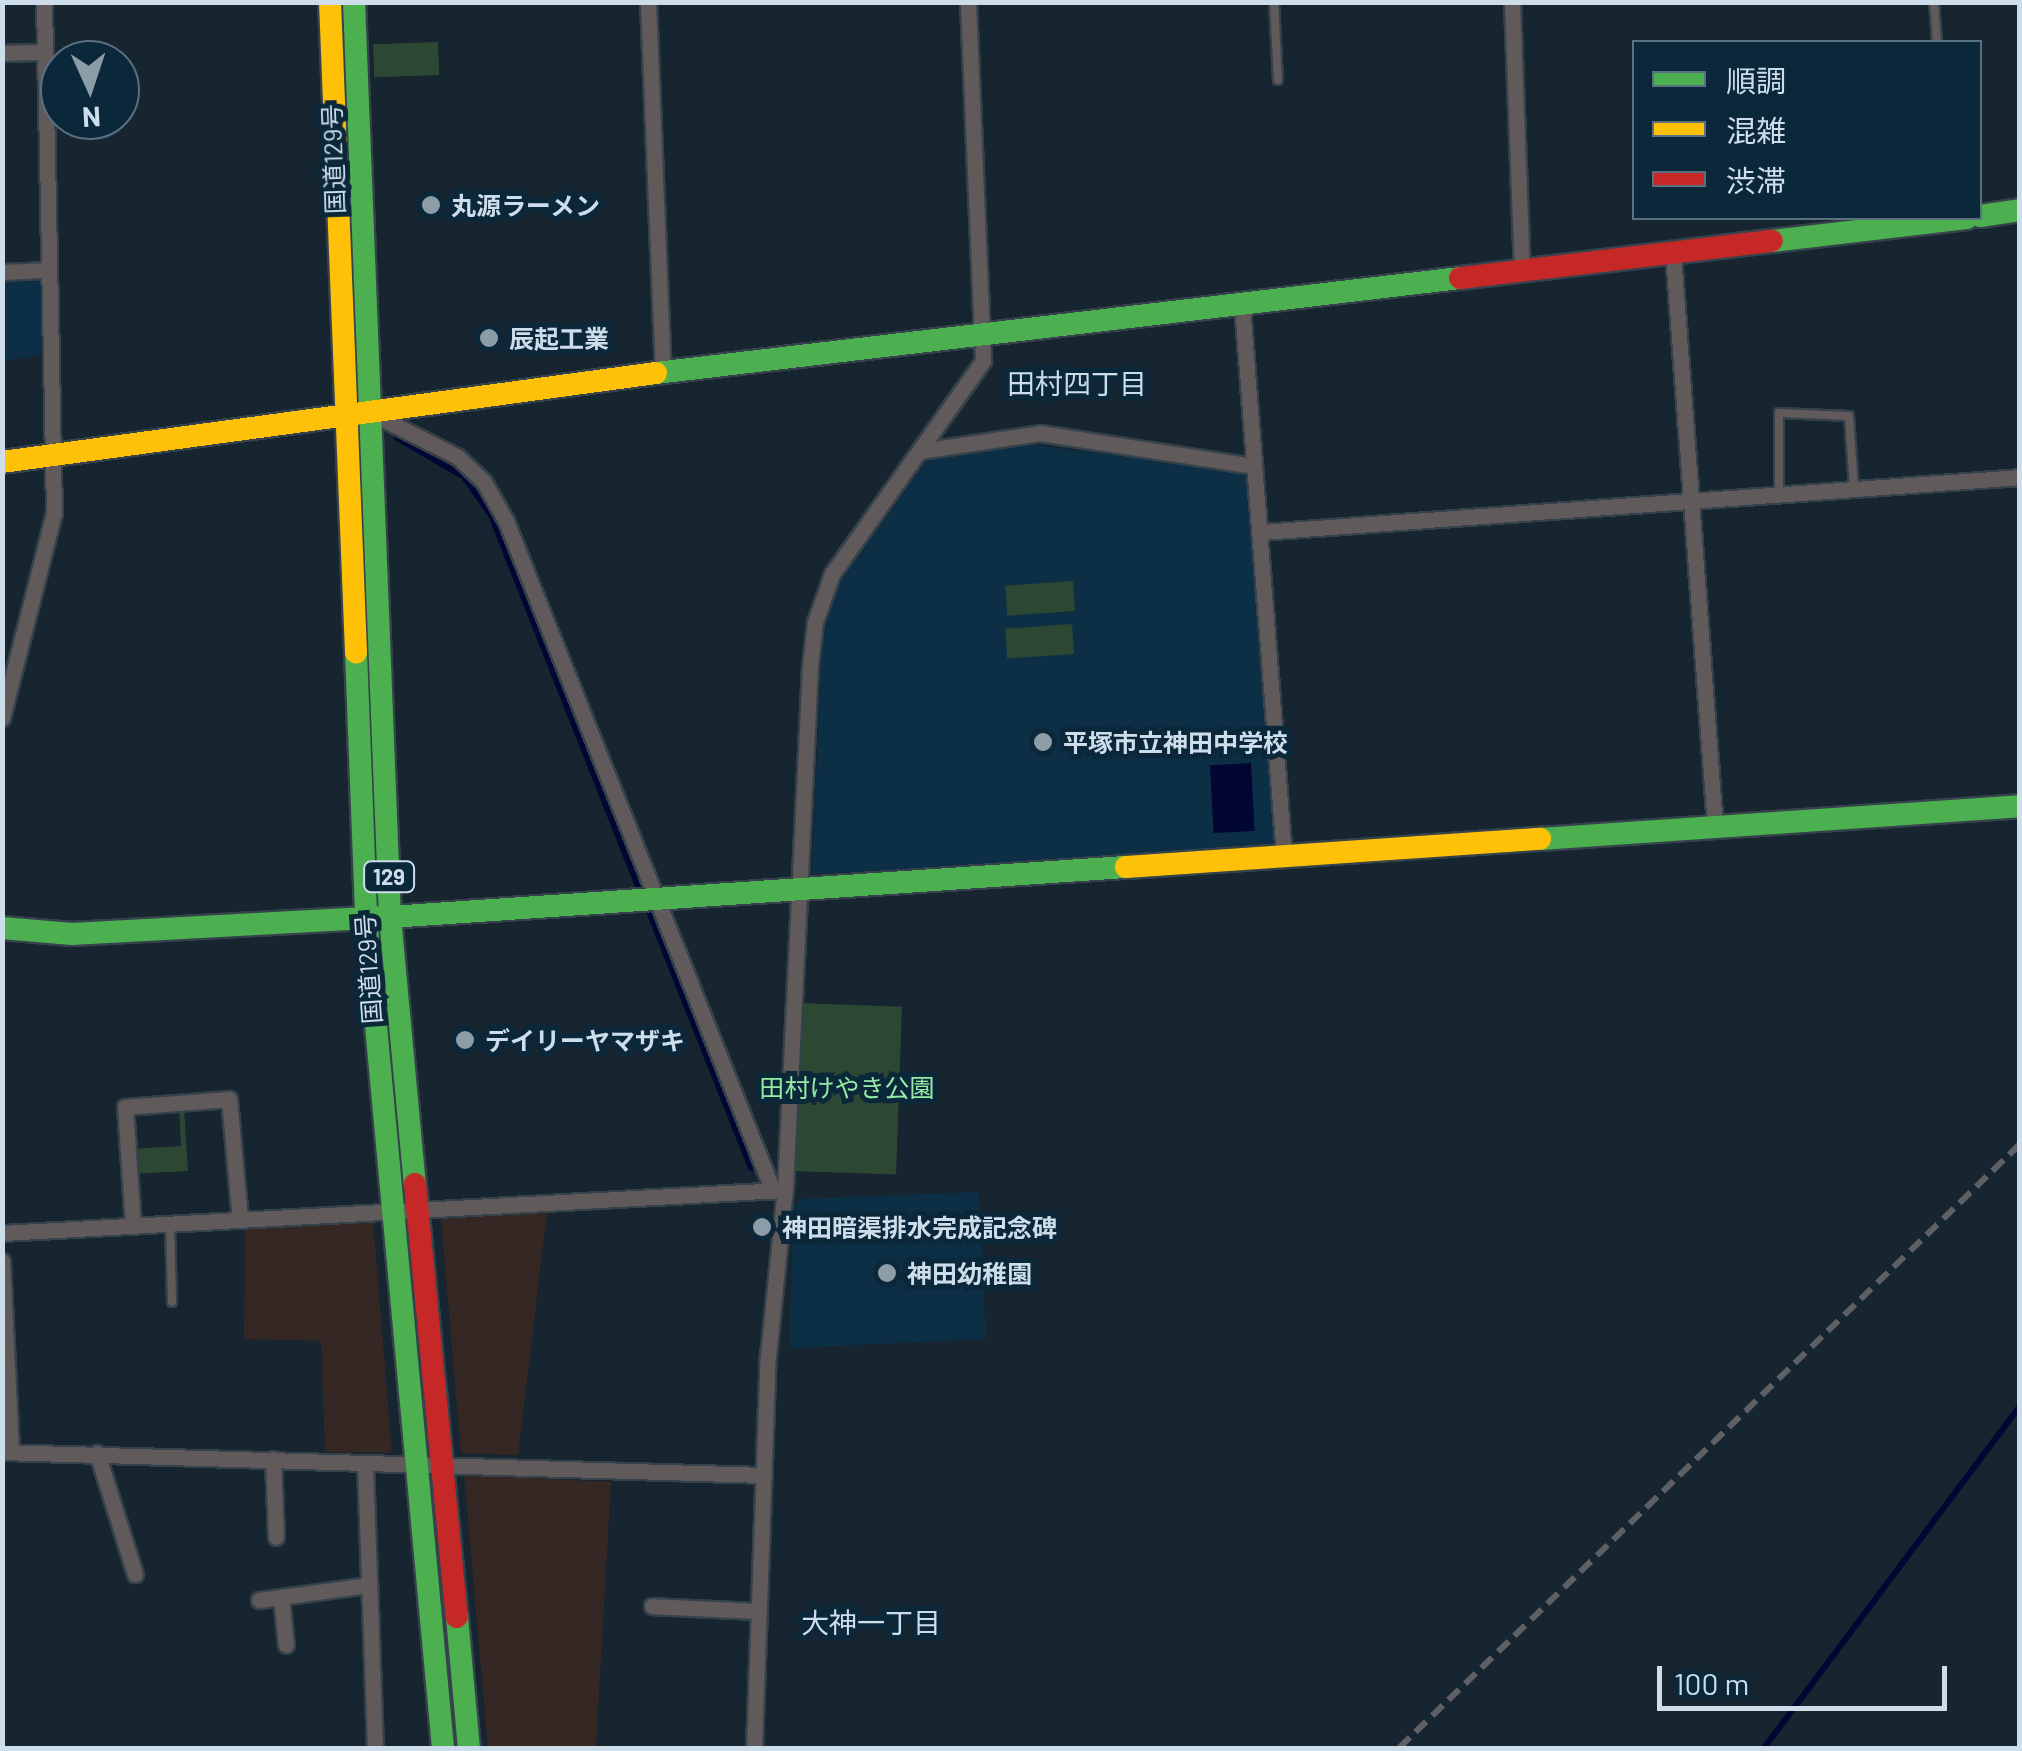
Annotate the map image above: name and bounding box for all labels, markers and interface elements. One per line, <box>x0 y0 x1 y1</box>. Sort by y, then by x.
north arrow <box>40 40 140 140</box>
legend <box>1632 40 1982 220</box>
text: 順調 <box>1726 62 1786 98</box>
text: N <box>81 100 102 135</box>
street label: 国道129号 <box>316 103 350 215</box>
text: 混雑 <box>1726 112 1786 148</box>
text: 渋滞 <box>1726 162 1786 198</box>
place label: 丸源ラーメン <box>451 190 601 220</box>
marker: 丸源ラーメン <box>420 194 442 216</box>
place label: 辰起工業 <box>509 323 609 353</box>
marker: 辰起工業 <box>478 327 500 349</box>
district label: 田村四丁目 <box>1007 366 1147 400</box>
place label: 平塚市立神田中学校 <box>1063 727 1288 757</box>
marker: 平塚市立神田中学校 <box>1032 731 1054 753</box>
road number: 129 <box>362 860 416 894</box>
street label: 国道129号 <box>349 913 387 1025</box>
place label: デイリーヤマザキ <box>485 1025 685 1055</box>
marker: デイリーヤマザキ <box>454 1029 476 1051</box>
park label: 田村けやき公園 <box>760 1072 934 1102</box>
place label: 神田暗渠排水完成記念碑 <box>782 1212 1057 1242</box>
marker: 神田暗渠排水完成記念碑 <box>751 1216 773 1238</box>
place label: 神田幼稚園 <box>907 1258 1032 1288</box>
marker: 神田幼稚園 <box>876 1262 898 1284</box>
district label: 大神一丁目 <box>801 1605 941 1639</box>
scale bar <box>1662 1646 1952 1708</box>
text: 100 m <box>1674 1665 1749 1701</box>

